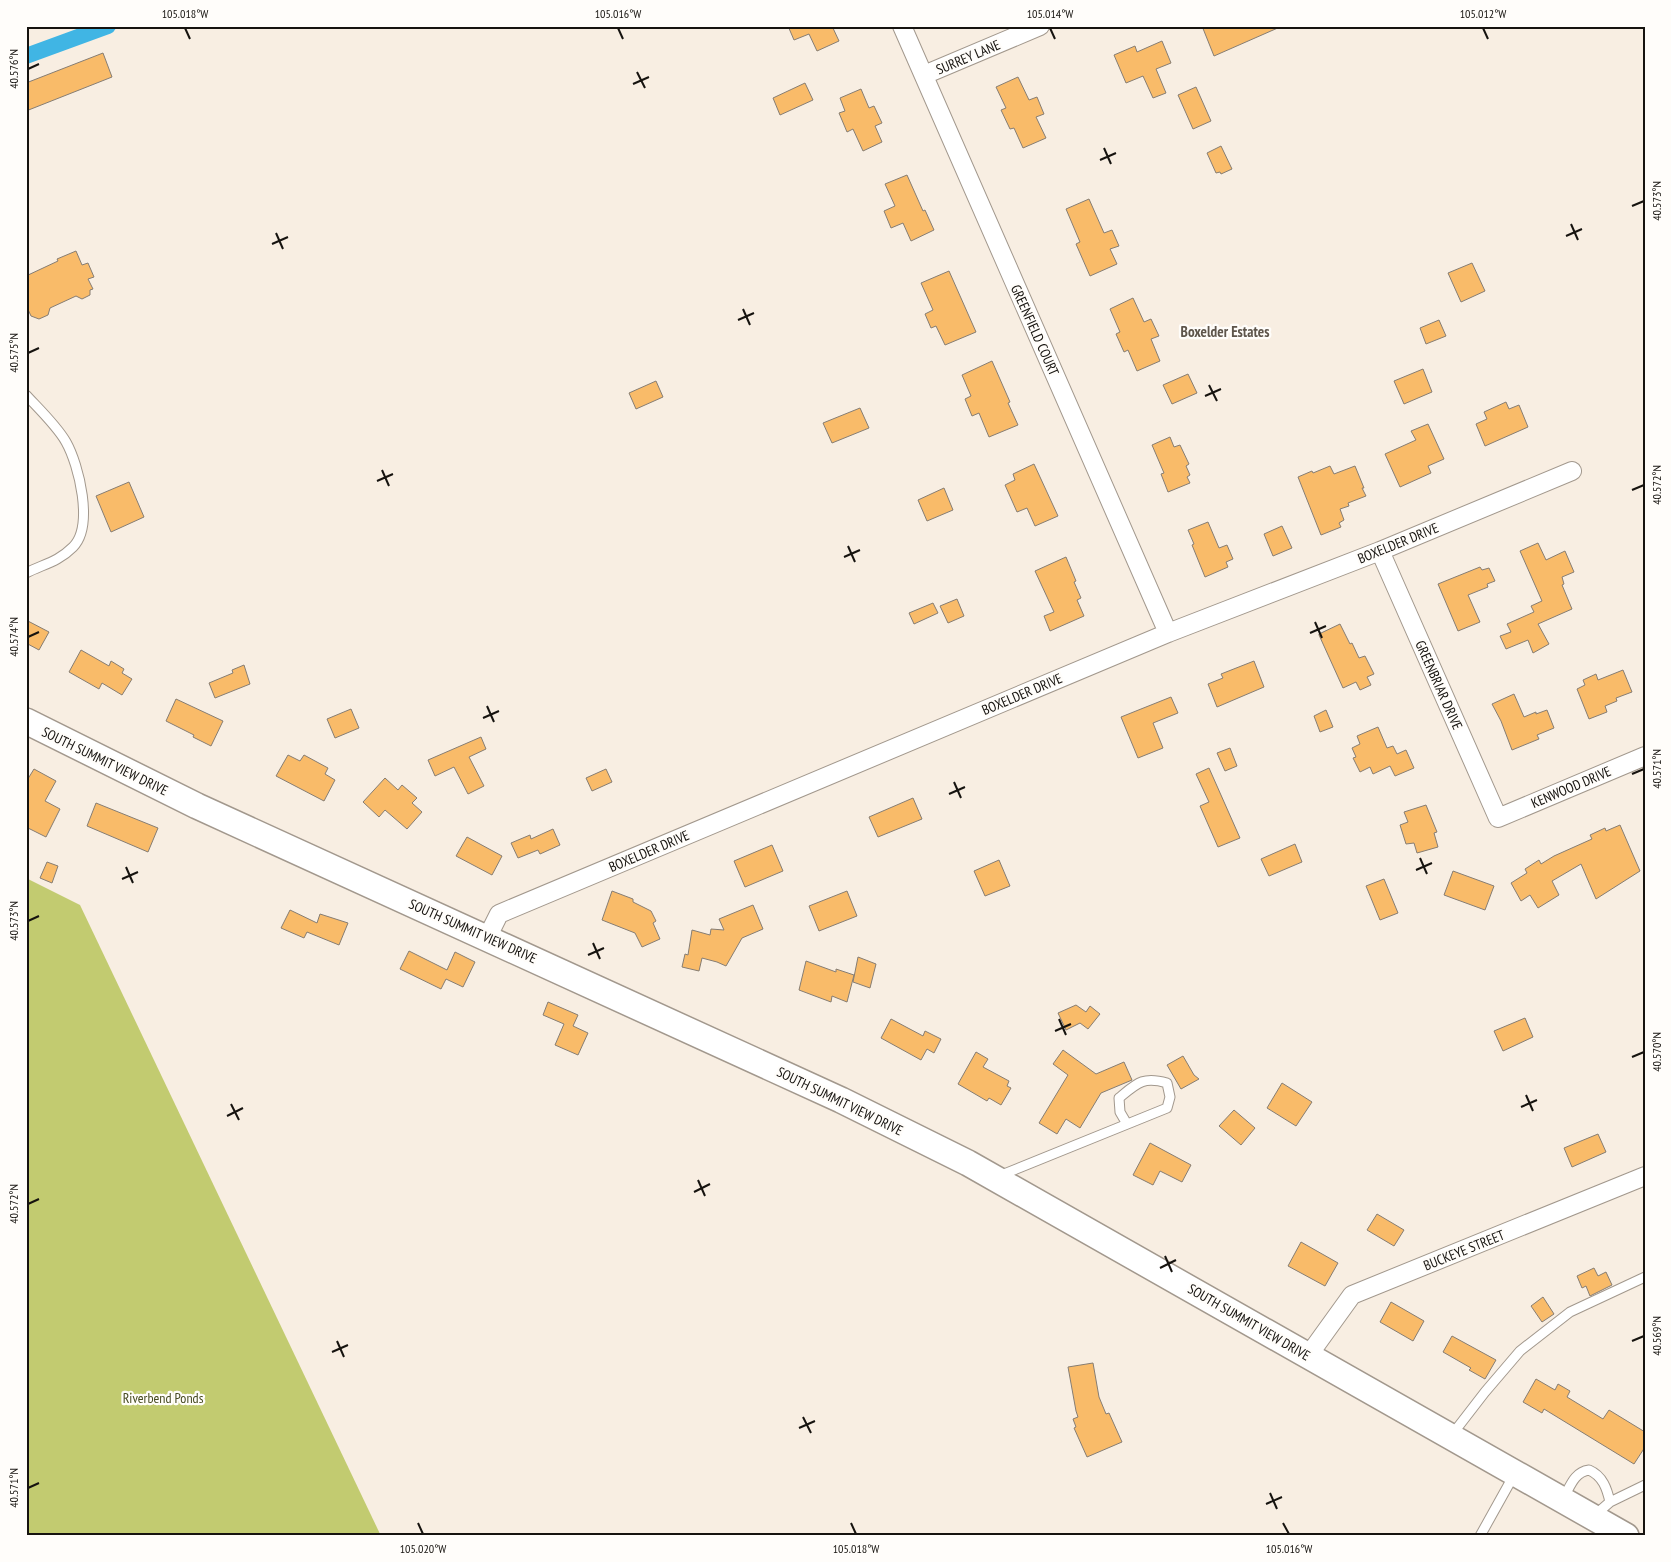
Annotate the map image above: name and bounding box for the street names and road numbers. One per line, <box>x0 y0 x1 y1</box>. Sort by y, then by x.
street label: SURREY LANE <box>933 35 1003 79</box>
street label: GREENFIELD COURT <box>1007 282 1063 379</box>
street label: BOXELDER DRIVE <box>1355 519 1441 567</box>
street label: GREENBRIAR DRIVE <box>1411 638 1467 732</box>
street label: BOXELDER DRIVE <box>979 669 1065 719</box>
street label: SOUTH SUMMIT VIEW DRIVE <box>39 723 171 799</box>
street label: KENWOOD DRIVE <box>1528 762 1614 812</box>
street label: BOXELDER DRIVE <box>606 826 692 876</box>
street label: SOUTH SUMMIT VIEW DRIVE <box>406 895 540 967</box>
street label: SOUTH SUMMIT VIEW DRIVE <box>774 1063 906 1139</box>
street label: BUCKEYE STREET <box>1421 1225 1508 1274</box>
street label: SOUTH SUMMIT VIEW DRIVE <box>1185 1280 1313 1364</box>

